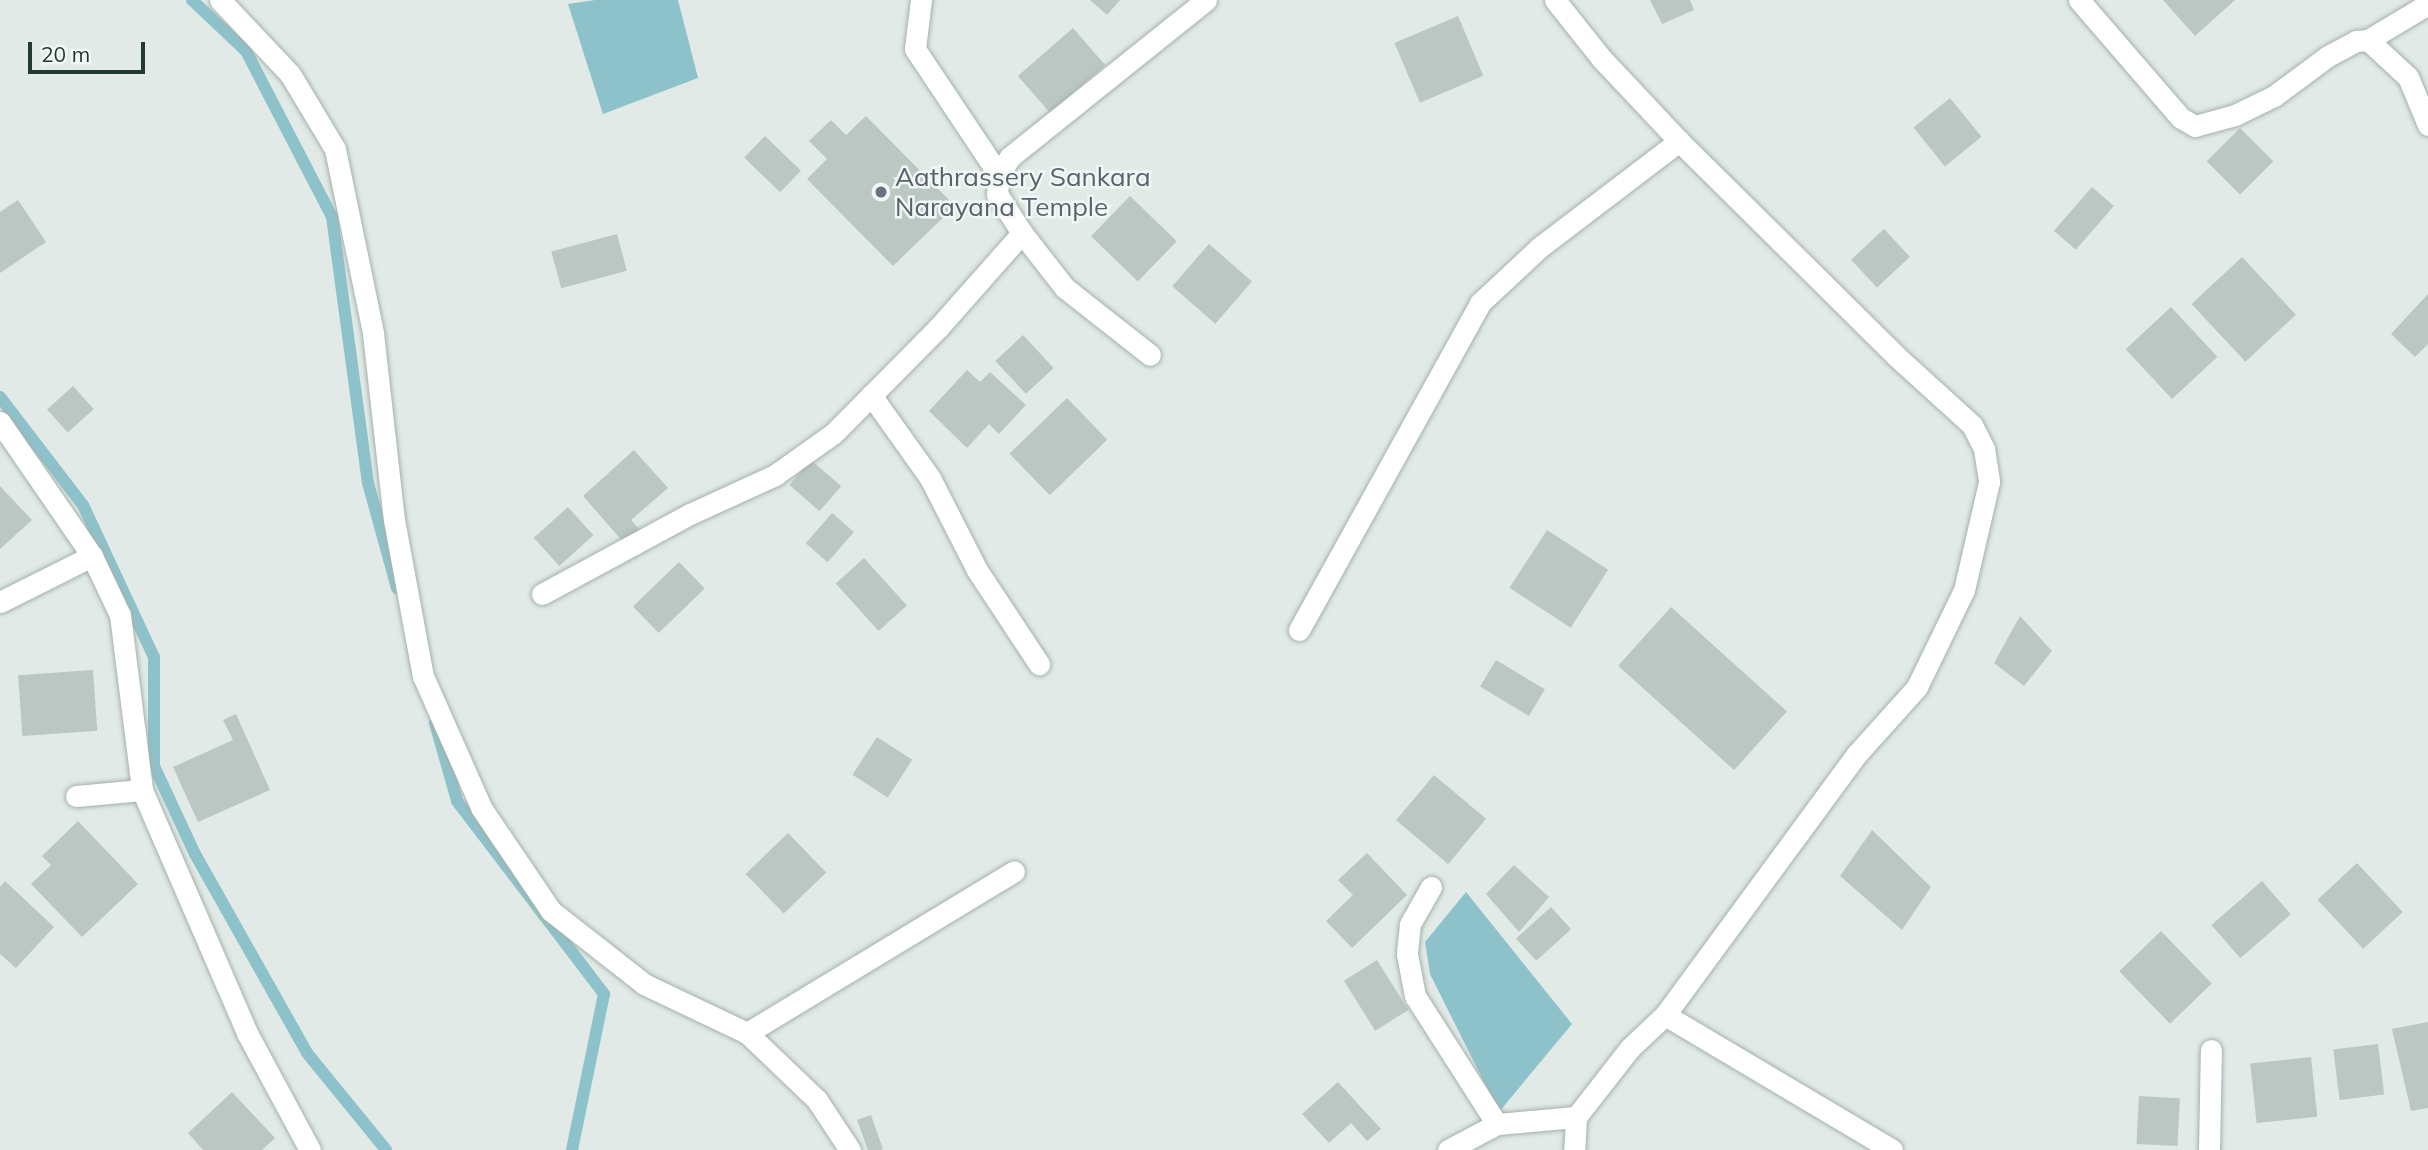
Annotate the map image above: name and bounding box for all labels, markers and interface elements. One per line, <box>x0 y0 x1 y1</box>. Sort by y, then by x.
scale bar <box>32 28 149 72</box>
text: 20 m <box>41 41 90 67</box>
place label: Aathrassery Sankara Narayana Temple <box>895 161 1151 222</box>
marker: Aathrassery Sankara Narayana Temple <box>873 184 889 200</box>

